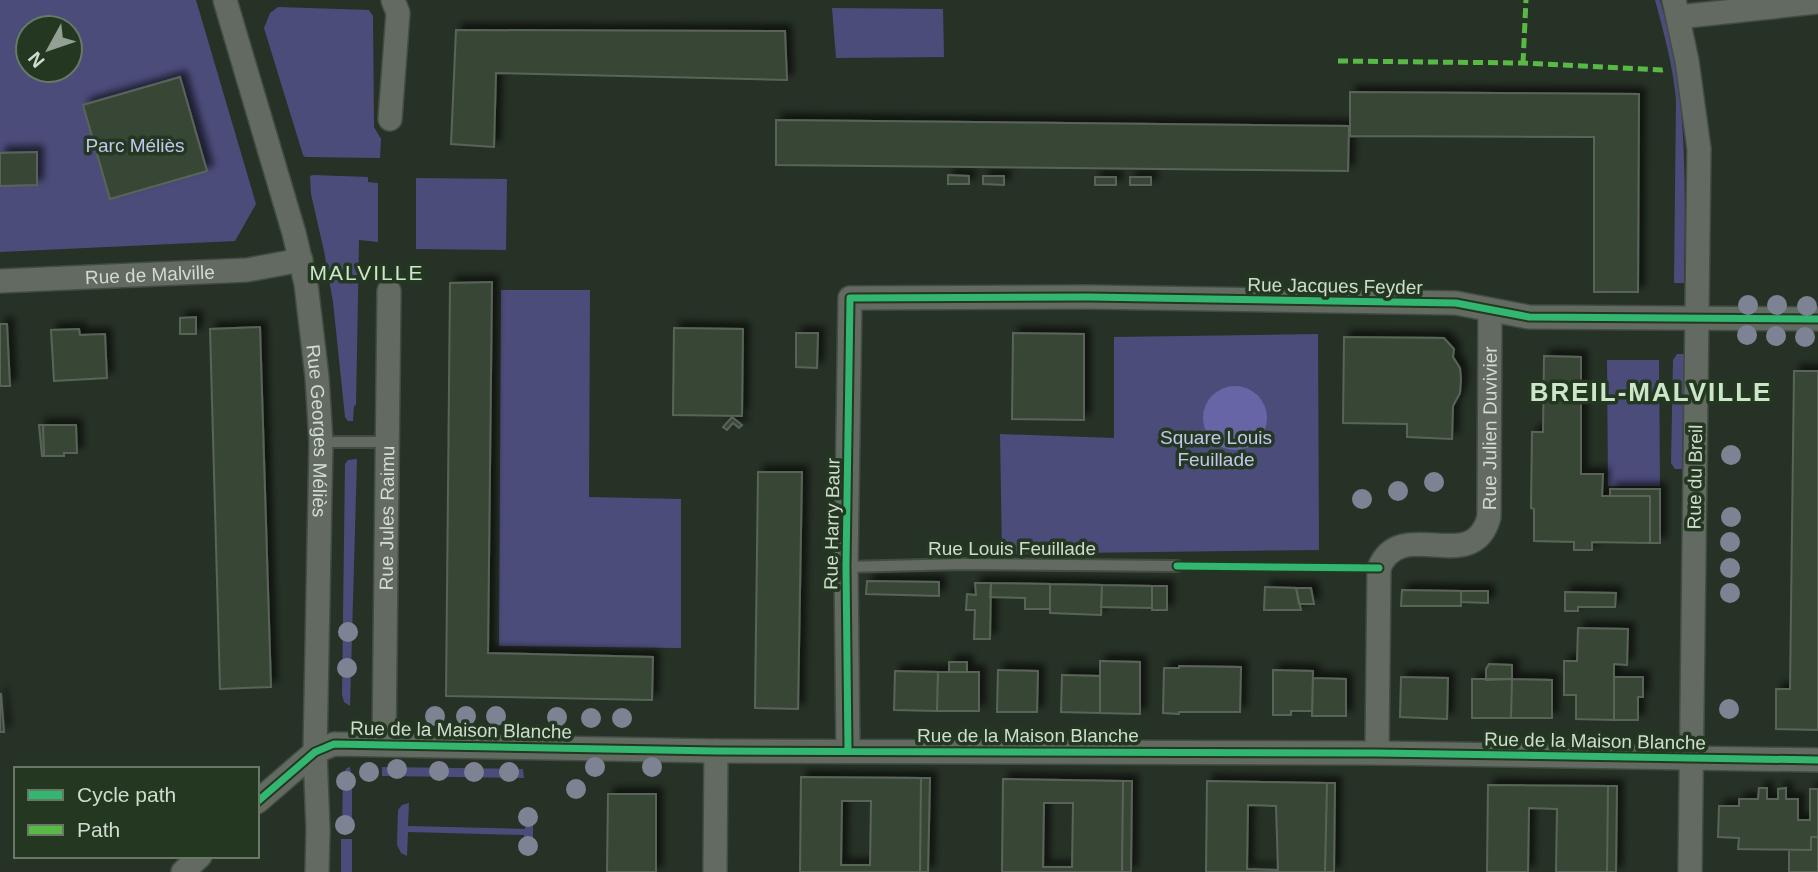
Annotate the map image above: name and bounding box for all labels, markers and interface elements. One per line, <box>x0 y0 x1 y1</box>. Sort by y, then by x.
north arrow <box>14 14 84 84</box>
text: N <box>24 48 49 72</box>
park label: Parc Méliès <box>85 135 185 156</box>
street label: Rue de Malville <box>84 261 215 288</box>
district label: MALVILLE <box>310 261 424 284</box>
street label: Rue Jacques Feyder <box>1247 274 1423 298</box>
street label: Rue Georges Méliès <box>303 343 332 518</box>
street label: Rue Julien Duvivier <box>1479 346 1500 510</box>
district label: BREIL-MALVILLE <box>1530 377 1772 407</box>
street label: Rue du Breil <box>1684 425 1706 529</box>
park label: Square Louis Feuillade <box>1160 427 1272 470</box>
street label: Rue Jules Raimu <box>375 446 398 591</box>
street label: Rue Harry Baur <box>820 457 844 590</box>
street label: Rue Louis Feuillade <box>928 538 1096 559</box>
street label: Rue de la Maison Blanche <box>350 718 572 742</box>
street label: Rue de la Maison Blanche <box>917 725 1139 746</box>
street label: Rue de la Maison Blanche <box>1484 729 1706 753</box>
legend <box>14 767 259 858</box>
text: Cycle path <box>77 783 176 806</box>
text: Path <box>77 818 120 841</box>

